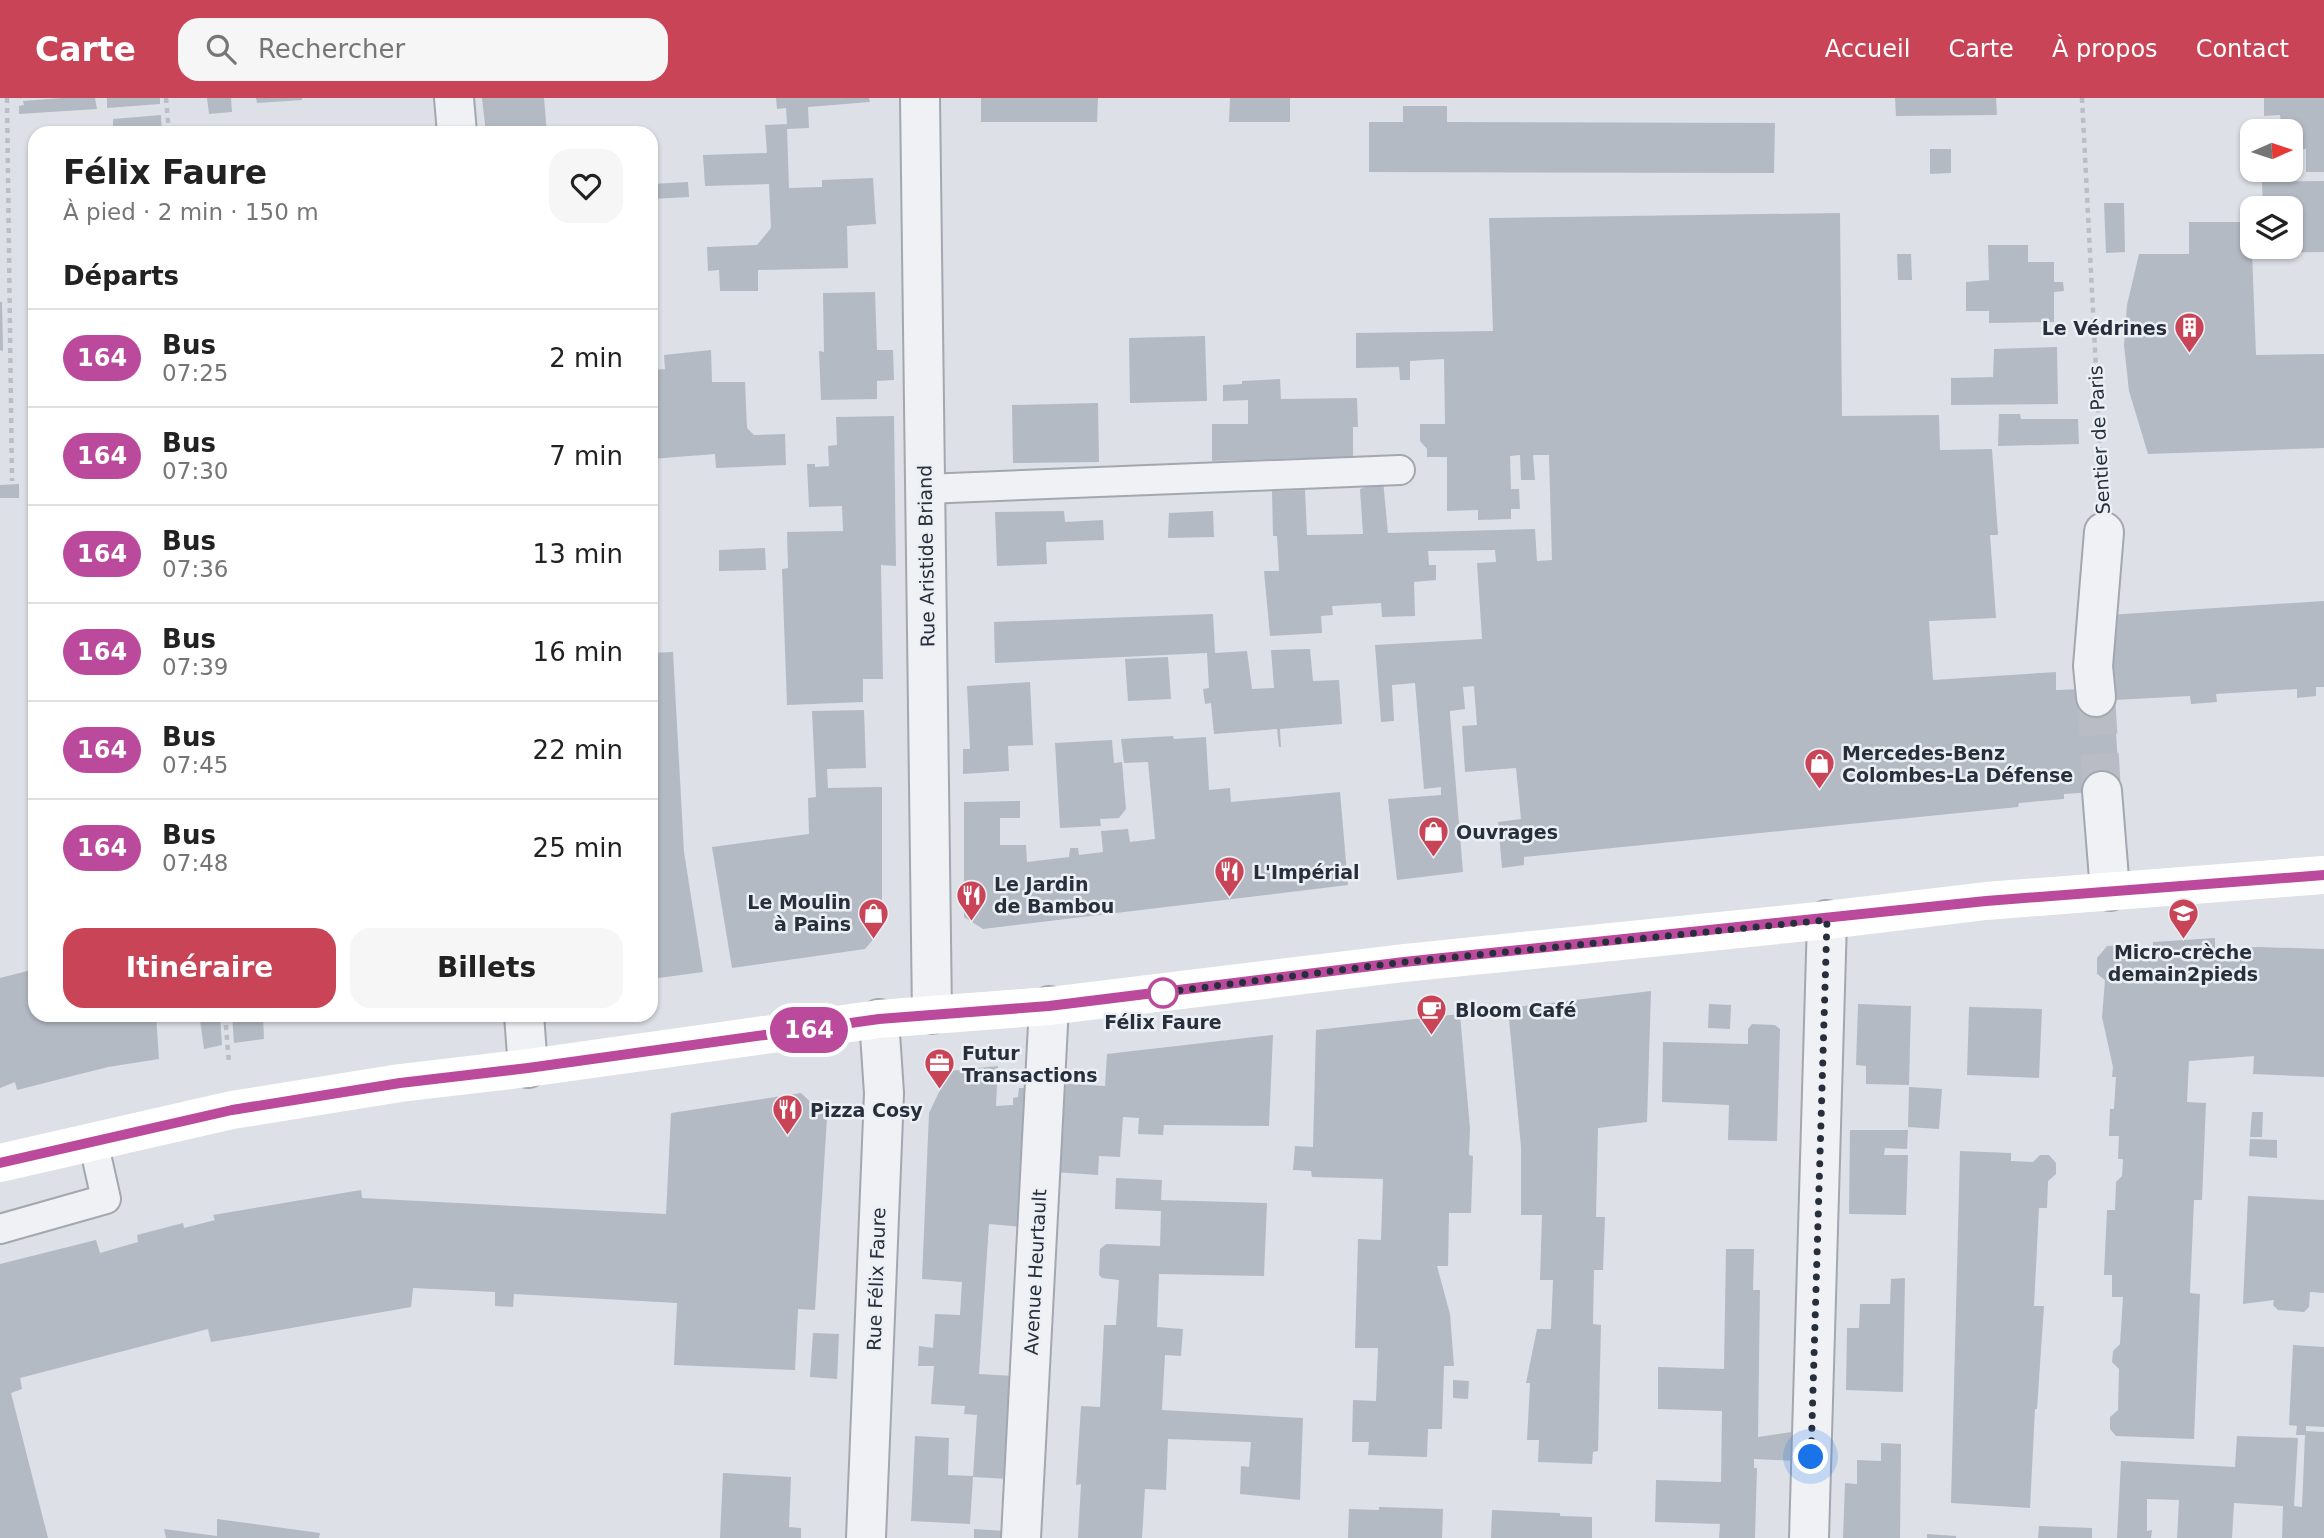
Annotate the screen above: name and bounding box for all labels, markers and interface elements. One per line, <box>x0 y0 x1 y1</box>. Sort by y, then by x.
search box <box>178 18 668 81</box>
text: Carte <box>35 30 136 69</box>
icon: search <box>202 30 240 68</box>
text: Rechercher <box>258 34 405 64</box>
text: Accueil <box>1825 35 1910 63</box>
text: Carte <box>1948 35 2014 63</box>
text: À propos <box>2052 35 2158 63</box>
text: Contact <box>2196 35 2289 63</box>
north arrow <box>2240 119 2303 182</box>
map controls <box>2240 119 2303 259</box>
button: heart <box>549 149 623 223</box>
text: Félix Faure <box>63 153 267 192</box>
button: layers <box>2240 196 2303 259</box>
text: À pied · 2 min · 150 m <box>63 199 319 225</box>
text: Départs <box>63 261 179 291</box>
building icon: Le Védrines <box>2173 311 2207 355</box>
place label: Le Védrines <box>2042 317 2167 339</box>
text: Bus <box>162 330 216 360</box>
text: 2 min <box>549 343 623 373</box>
text: 164 <box>77 344 127 372</box>
text: 07:25 <box>162 360 228 386</box>
street label: Sentier de Paris <box>2084 365 2114 515</box>
text: Bus <box>162 428 216 458</box>
text: 7 min <box>549 441 623 471</box>
text: 164 <box>77 442 127 470</box>
text: 07:30 <box>162 458 228 484</box>
street label: Rue Aristide Briand <box>913 465 939 647</box>
text: Bus <box>162 526 216 556</box>
text: 13 min <box>533 539 623 569</box>
text: 164 <box>77 540 127 568</box>
text: 07:36 <box>162 556 228 582</box>
text: Bus <box>162 624 216 654</box>
text: 16 min <box>533 637 623 667</box>
text: 164 <box>77 638 127 666</box>
text: 07:39 <box>162 654 228 680</box>
text: Bus <box>162 722 216 752</box>
text: 22 min <box>533 735 623 765</box>
text: 164 <box>77 736 127 764</box>
place label: Mercedes-Benz Colombes-La Défense <box>1842 742 2073 786</box>
shop icon: Mercedes-Benz Colombes-La Défense <box>1802 747 1836 791</box>
text: 07:45 <box>162 752 228 778</box>
shop icon: Ouvrages <box>1416 815 1450 859</box>
text: Bus <box>162 820 216 850</box>
place label: Ouvrages <box>1456 821 1558 843</box>
text: 25 min <box>533 833 623 863</box>
text: 164 <box>77 834 127 862</box>
text: 07:48 <box>162 850 228 876</box>
restaurant icon: L'Impérial <box>1213 855 1247 899</box>
place label: L'Impérial <box>1253 861 1360 883</box>
place label: Le Jardin de Bambou <box>994 873 1114 917</box>
restaurant icon: Le Jardin de Bambou <box>954 878 988 922</box>
place label: Le Moulin à Pains <box>747 891 851 935</box>
shop icon: Le Moulin à Pains <box>857 896 891 940</box>
school or university icon: Micro-crèche demain2pieds <box>2166 896 2200 940</box>
button: Itinéraire <box>63 928 336 1008</box>
button: Billets <box>350 928 623 1008</box>
place label: Micro-crèche demain2pieds <box>2108 941 2258 985</box>
marker: Félix Faure <box>1148 978 1178 1008</box>
cafe icon: Bloom Café <box>1415 993 1449 1037</box>
place label: Bloom Café <box>1455 999 1576 1021</box>
line badge: 164 <box>769 1007 849 1053</box>
place label: Félix Faure <box>1104 1011 1222 1033</box>
text: 164 <box>784 1016 834 1044</box>
place label: Futur Transactions <box>962 1042 1097 1086</box>
office icon: Futur Transactions <box>922 1047 956 1091</box>
restaurant icon: Pizza Cosy <box>770 1093 804 1137</box>
place label: Pizza Cosy <box>810 1099 923 1121</box>
street label: Avenue Heurtault <box>1020 1188 1050 1356</box>
street label: Rue Félix Faure <box>863 1207 889 1351</box>
your location <box>1793 1439 1828 1474</box>

